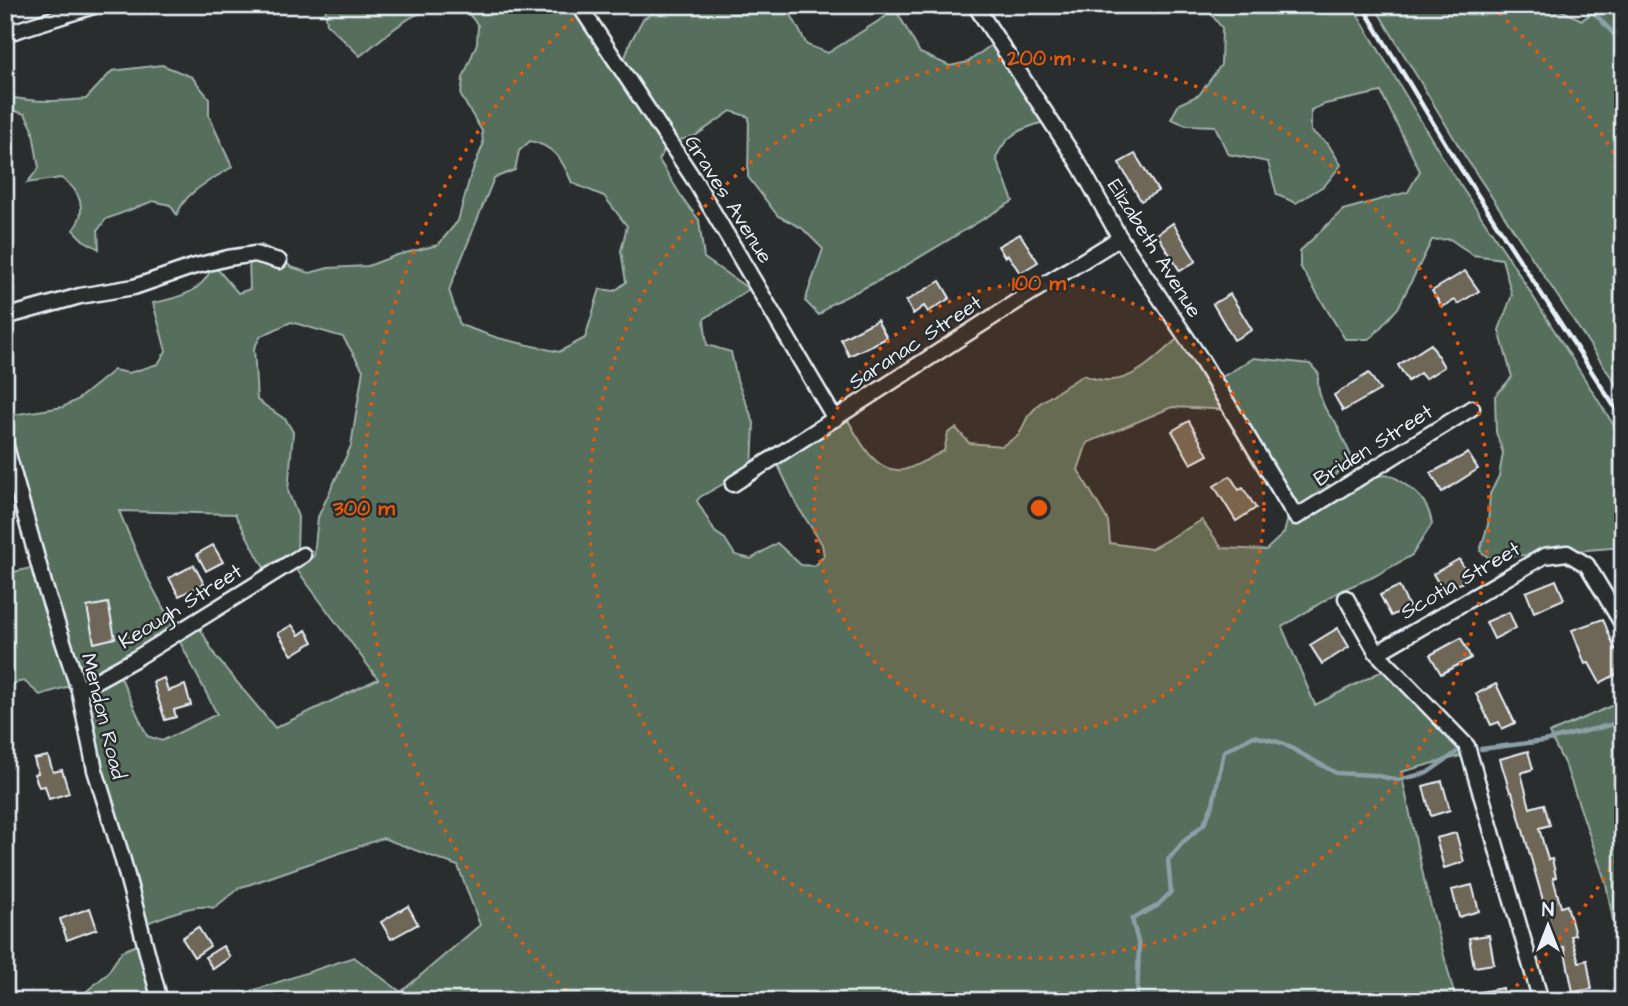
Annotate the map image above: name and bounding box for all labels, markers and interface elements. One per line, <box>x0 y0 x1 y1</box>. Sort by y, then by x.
text: 200 m <box>1006 44 1071 73</box>
street label: Graves Avenue <box>678 130 780 269</box>
street label: Elizabeth Avenue <box>1100 173 1209 323</box>
text: 100 m <box>1012 269 1067 298</box>
street label: Saranac Street <box>843 288 988 397</box>
street label: Briden Street <box>1308 397 1439 494</box>
text: 300 m <box>332 494 396 523</box>
centre of rings <box>1027 496 1051 520</box>
street label: Scotia Street <box>1395 534 1526 627</box>
street label: Keough Street <box>113 557 249 658</box>
street label: Mendon Road <box>74 650 133 782</box>
north arrow <box>1512 890 1582 960</box>
text: N <box>1542 897 1554 924</box>

